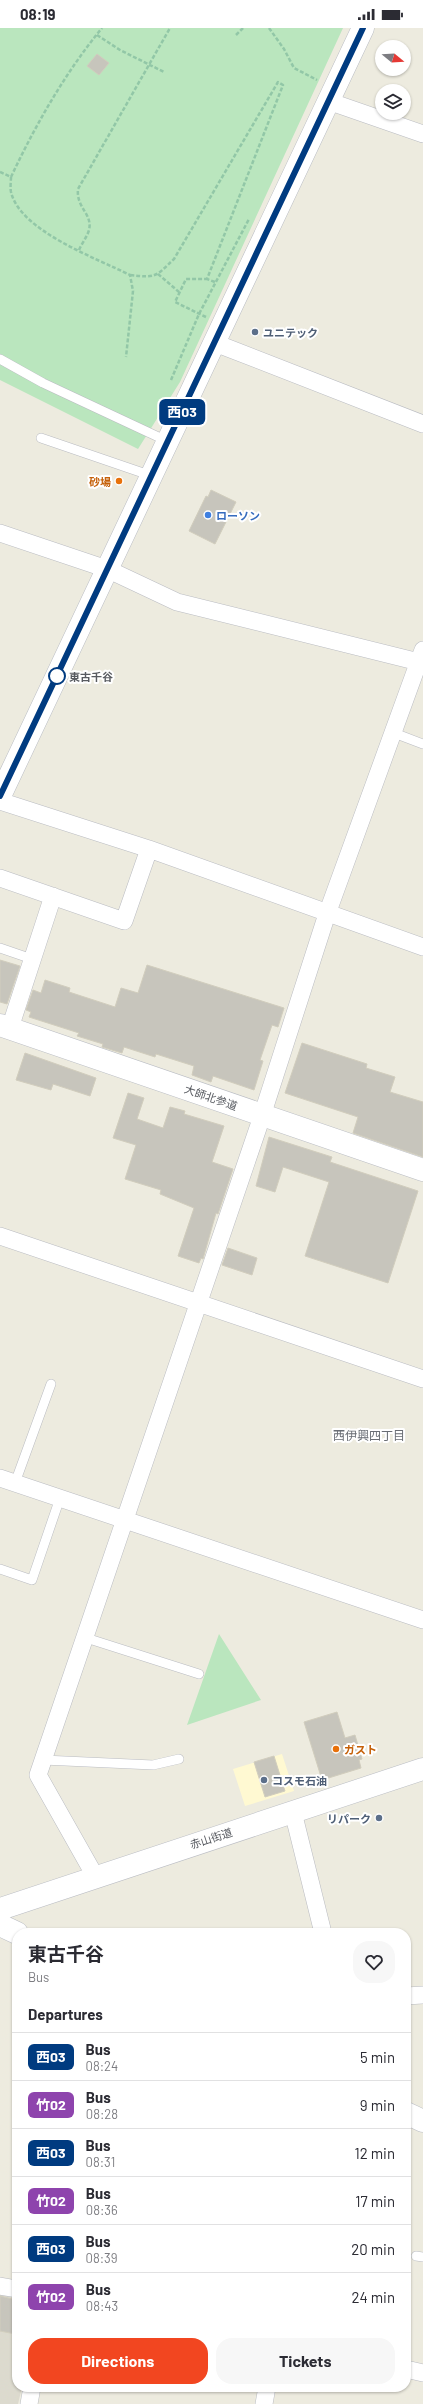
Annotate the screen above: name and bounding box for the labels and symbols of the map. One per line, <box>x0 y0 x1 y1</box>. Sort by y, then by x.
north arrow <box>375 40 411 76</box>
place label: ユニテック <box>263 326 318 339</box>
marker: ユニテック <box>250 327 260 337</box>
line badge: 西03 <box>159 399 205 425</box>
place label: 砂場 <box>89 475 111 488</box>
marker: 砂場 <box>114 476 124 486</box>
place label: ローソン <box>216 509 260 522</box>
marker: ローソン <box>203 510 213 520</box>
marker: 東古千谷 <box>48 667 66 685</box>
place label: 東古千谷 <box>69 670 113 683</box>
street label: 大師北参道 <box>183 1082 239 1112</box>
district label: 西伊興四丁目 <box>333 1428 405 1442</box>
place label: ガスト <box>344 1743 377 1756</box>
marker: ガスト <box>331 1744 341 1754</box>
place label: コスモ石油 <box>272 1774 327 1787</box>
marker: コスモ石油 <box>259 1775 269 1785</box>
place label: リパーク <box>327 1812 371 1825</box>
marker: リパーク <box>374 1813 384 1823</box>
street label: 赤山街道 <box>188 1825 234 1851</box>

